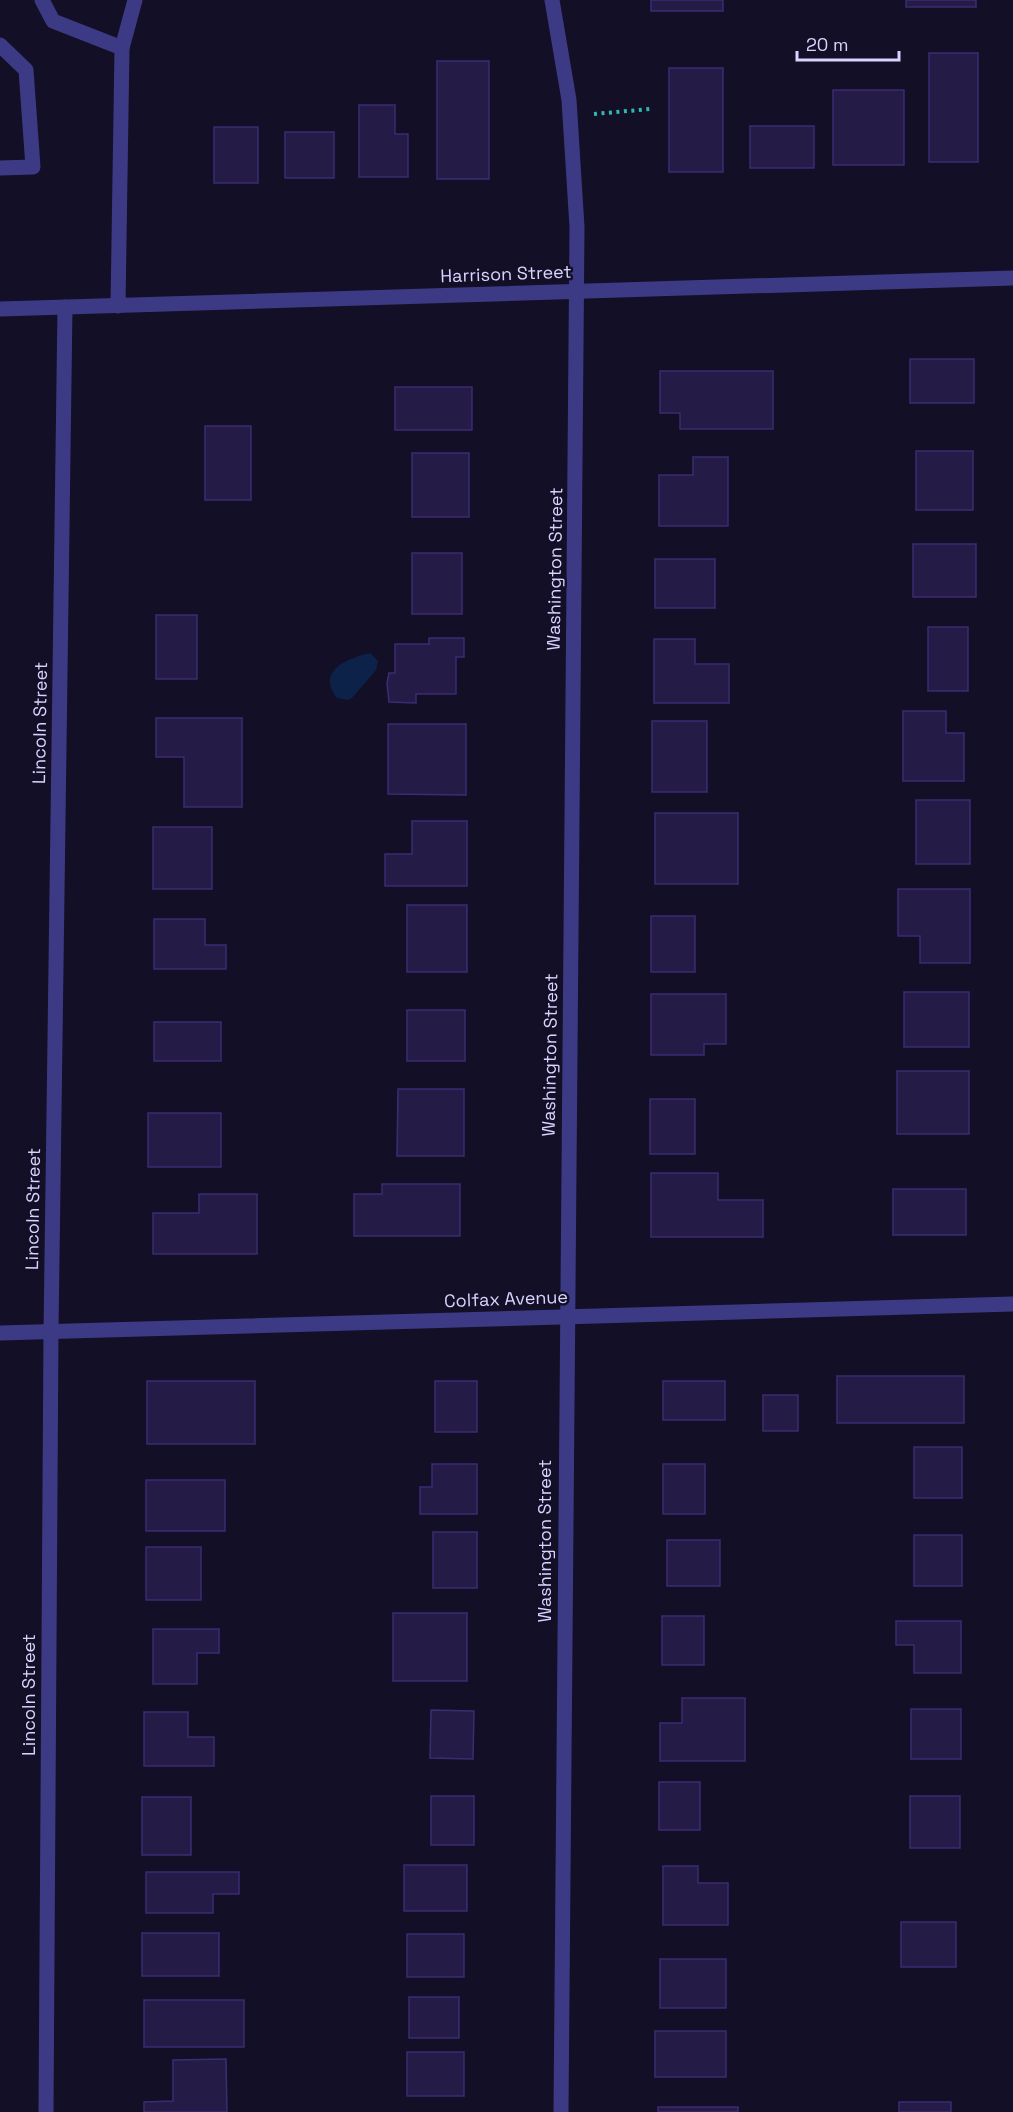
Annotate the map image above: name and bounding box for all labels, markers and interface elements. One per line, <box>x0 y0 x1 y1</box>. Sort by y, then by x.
scale bar <box>797 24 899 62</box>
text: 20 m <box>806 33 849 56</box>
street label: Harrison Street <box>440 260 572 287</box>
street label: Washington Street <box>542 487 567 651</box>
street label: Lincoln Street <box>27 662 52 784</box>
street label: Washington Street <box>537 973 562 1137</box>
street label: Lincoln Street <box>20 1148 45 1270</box>
street label: Colfax Avenue <box>444 1285 568 1312</box>
street label: Washington Street <box>533 1459 556 1623</box>
street label: Lincoln Street <box>17 1634 40 1756</box>

